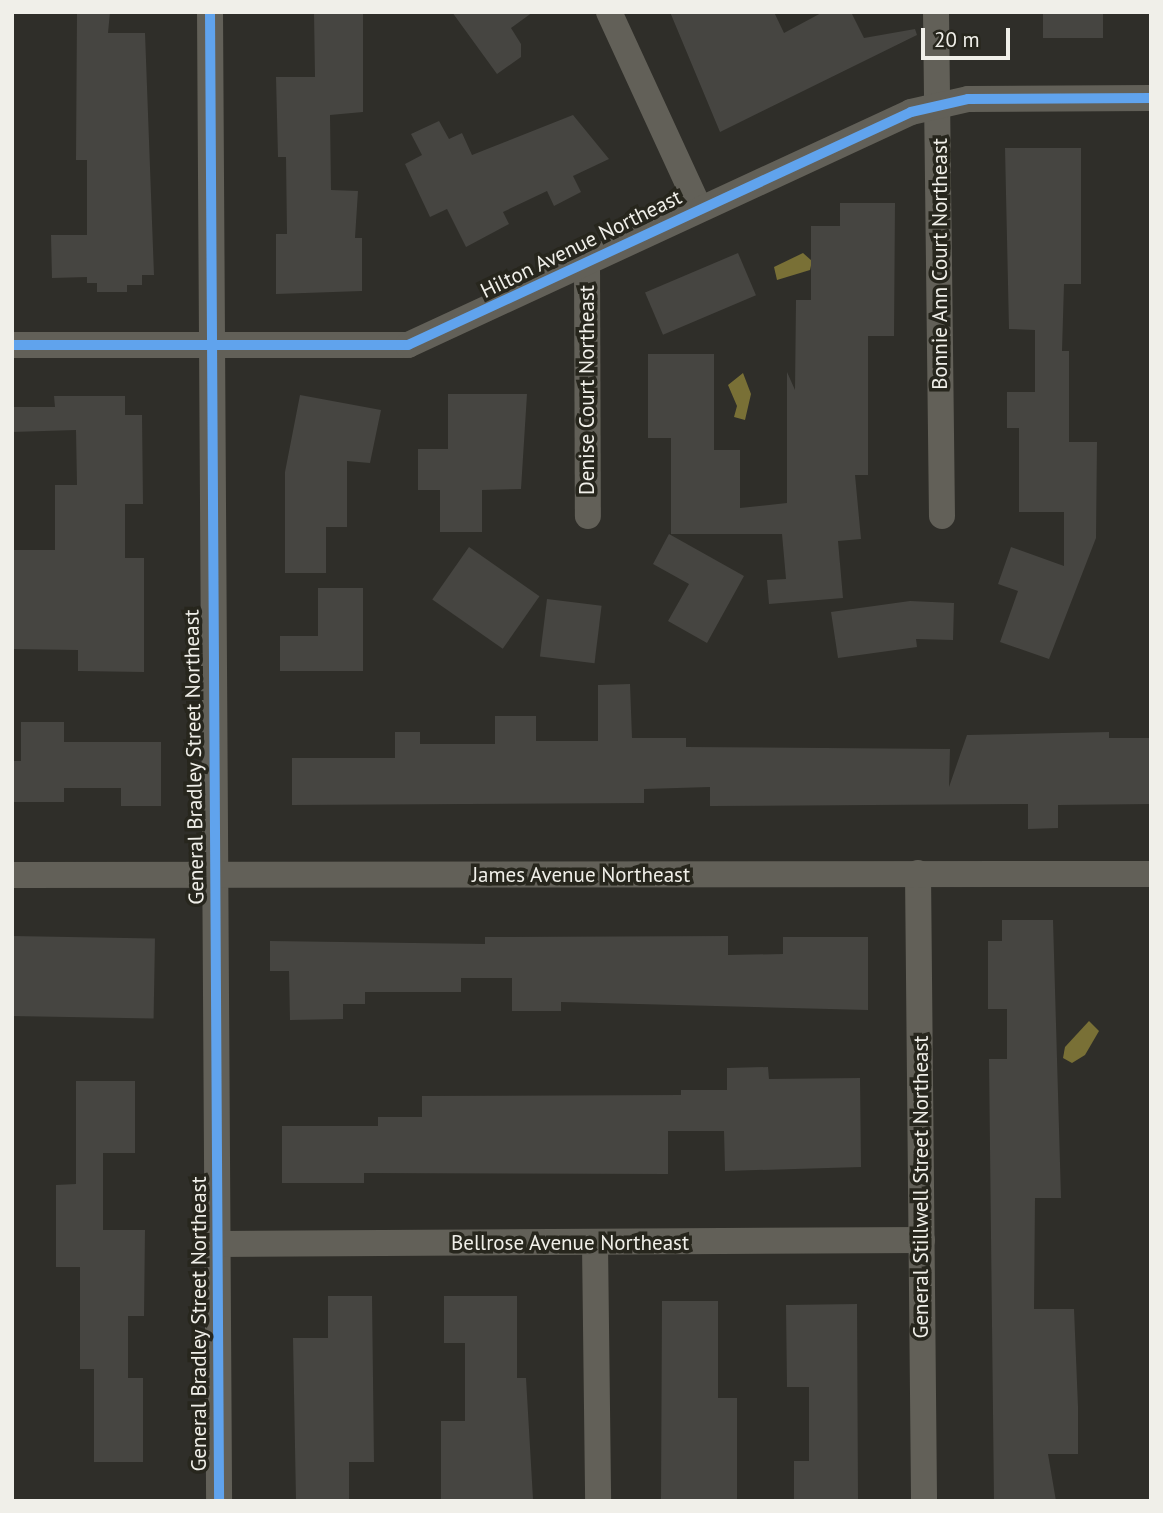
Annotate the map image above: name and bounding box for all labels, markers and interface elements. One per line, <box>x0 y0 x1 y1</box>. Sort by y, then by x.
scale bar <box>925 14 1014 58</box>
text: 20 m <box>934 26 980 53</box>
street label: Bonnie Ann Court Northeast <box>927 138 953 390</box>
street label: Hilton Avenue Northeast <box>476 184 686 304</box>
street label: Denise Court Northeast <box>574 285 600 495</box>
street label: General Bradley Street Northeast <box>179 609 209 905</box>
street label: James Avenue Northeast <box>472 862 690 888</box>
street label: General Stillwell Street Northeast <box>908 1036 934 1338</box>
street label: General Bradley Street Northeast <box>186 1176 212 1472</box>
street label: Bellrose Avenue Northeast <box>451 1230 689 1256</box>

